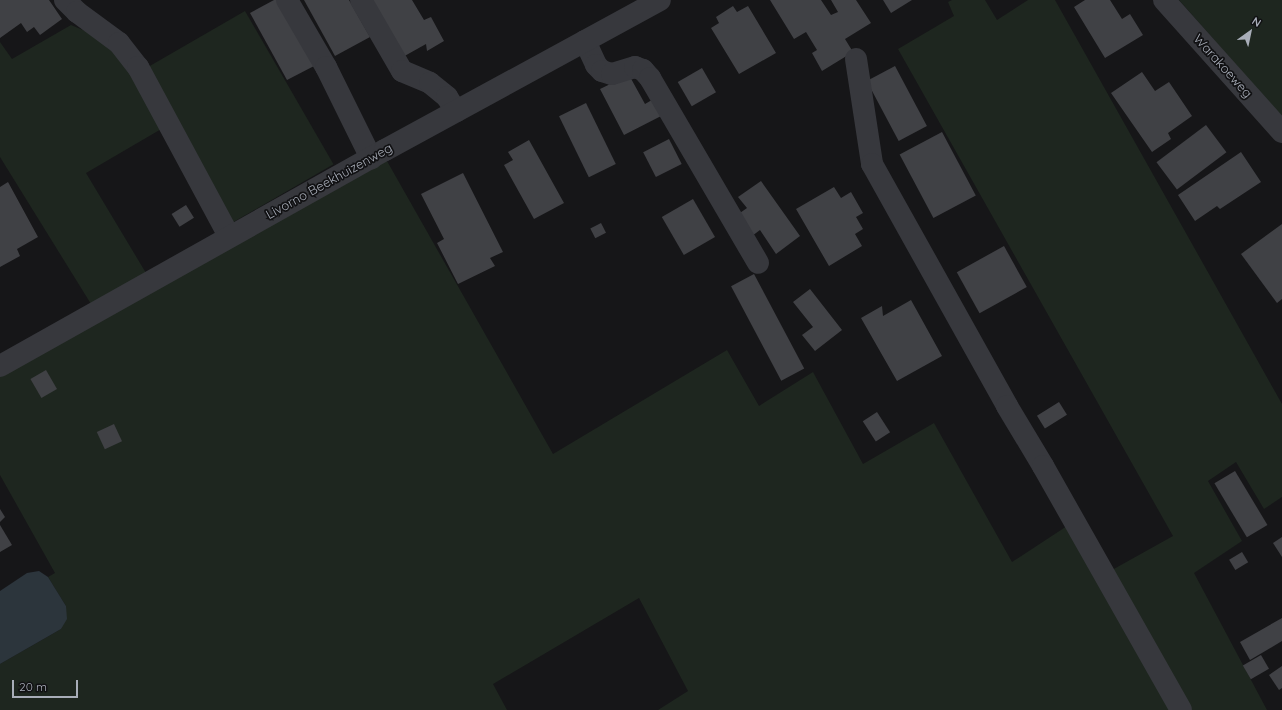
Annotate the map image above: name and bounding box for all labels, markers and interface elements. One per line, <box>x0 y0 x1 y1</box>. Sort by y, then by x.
north arrow <box>1230 12 1270 52</box>
text: N <box>1249 14 1264 30</box>
street label: Warakoeweg <box>1190 31 1256 101</box>
street label: Livorno Beekhuizenweg <box>263 140 395 222</box>
scale bar <box>14 672 80 698</box>
text: 20 m <box>19 679 47 694</box>

